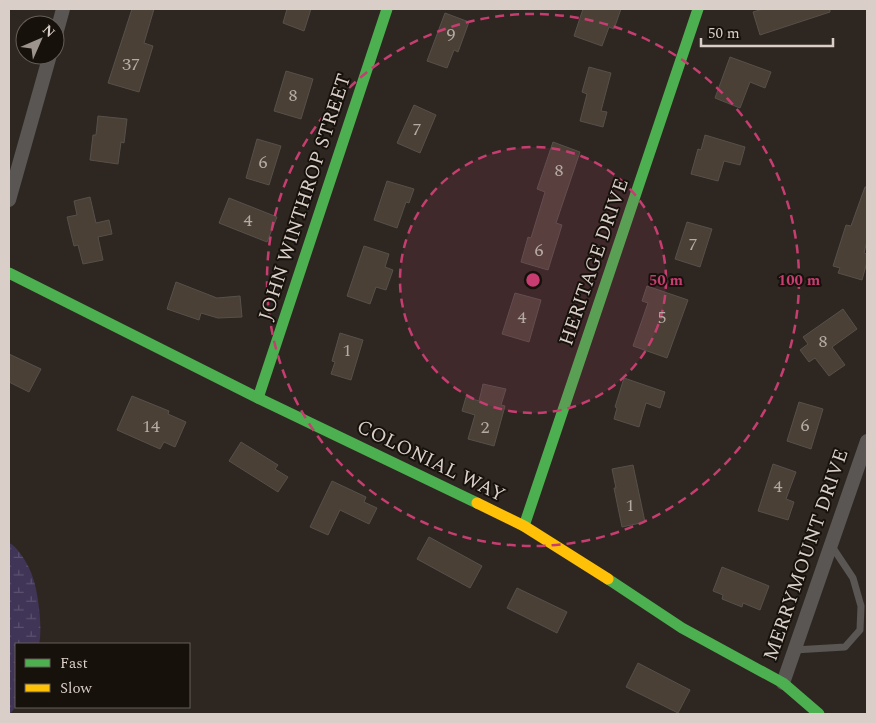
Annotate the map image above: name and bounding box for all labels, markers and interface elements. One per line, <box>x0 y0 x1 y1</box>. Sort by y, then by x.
north arrow <box>15 15 65 65</box>
scale bar <box>701 15 834 47</box>
text: N <box>37 20 60 43</box>
house number: 9 <box>447 21 456 48</box>
text: 50 m <box>708 22 740 45</box>
house number: 37 <box>122 51 140 78</box>
street label: JOHN WINTHROP STREET <box>251 70 359 324</box>
house number: 8 <box>289 82 298 109</box>
house number: 7 <box>413 116 422 143</box>
house number: 6 <box>259 149 268 176</box>
house number: 8 <box>555 157 564 184</box>
street label: HERITAGE DRIVE <box>551 174 637 350</box>
house number: 4 <box>244 207 253 234</box>
house number: 7 <box>689 231 698 258</box>
house number: 6 <box>535 237 544 264</box>
text: 50 m <box>649 269 684 292</box>
text: 100 m <box>778 269 821 292</box>
centre of rings <box>524 271 542 289</box>
house number: 4 <box>518 304 527 331</box>
house number: 5 <box>658 304 667 331</box>
house number: 8 <box>819 328 828 355</box>
house number: 1 <box>343 337 352 364</box>
street label: COLONIAL WAY <box>352 412 510 510</box>
house number: 6 <box>801 412 810 439</box>
house number: 14 <box>142 413 160 440</box>
house number: 2 <box>481 414 490 441</box>
street label: MERRYMOUNT DRIVE <box>756 445 856 665</box>
house number: 4 <box>774 473 783 500</box>
house number: 1 <box>626 492 635 519</box>
legend <box>15 643 190 708</box>
text: Fast <box>60 652 88 675</box>
text: Slow <box>60 677 92 700</box>

